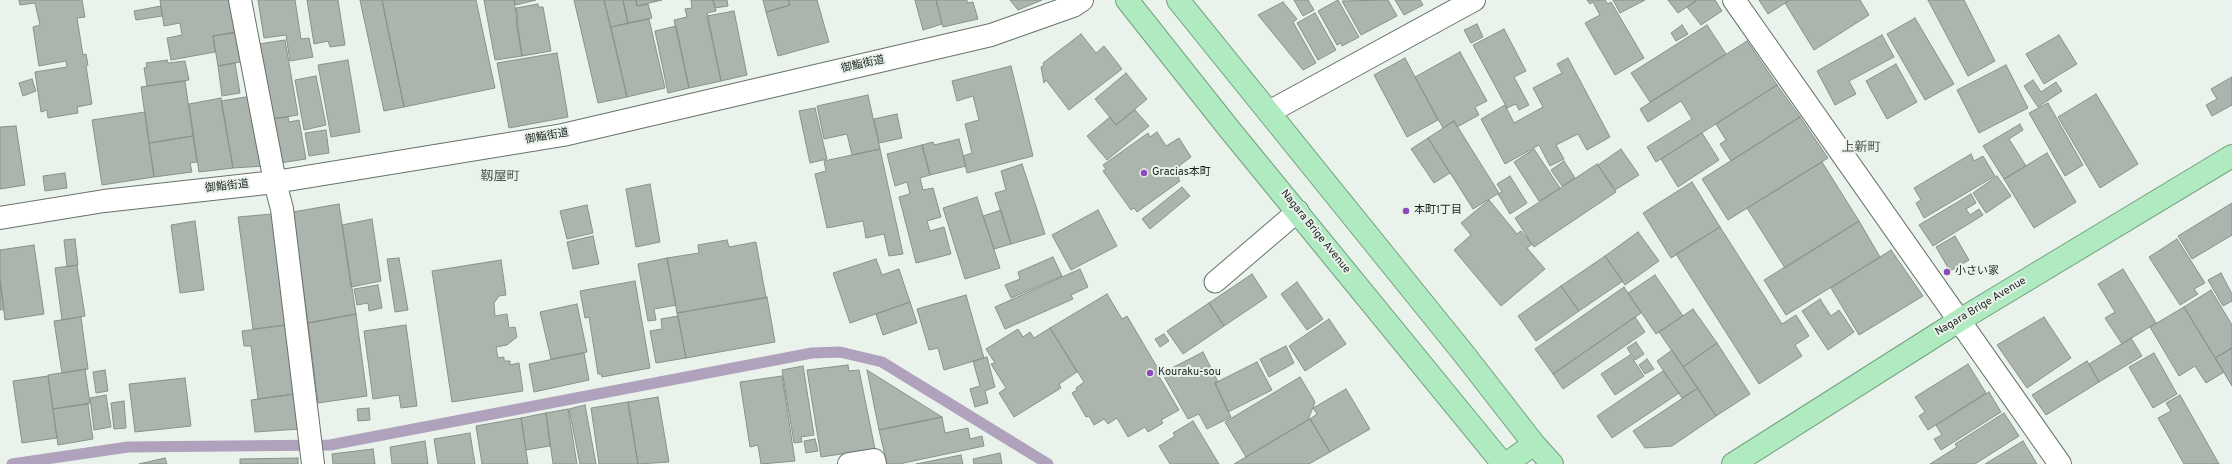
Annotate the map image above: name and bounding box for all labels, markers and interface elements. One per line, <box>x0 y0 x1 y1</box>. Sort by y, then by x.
street label: 御鮨街道 <box>840 54 886 76</box>
street label: 御鮨街道 <box>524 127 570 147</box>
district label: 上新町 <box>1842 140 1880 156</box>
place label: Gracias本町 <box>1152 166 1211 180</box>
marker: Gracias本町 <box>1139 168 1149 178</box>
district label: 靱屋町 <box>481 169 519 185</box>
street label: 御鮨街道 <box>204 178 250 196</box>
street label: Nagara Brige Avenue <box>1277 188 1353 276</box>
place label: 本町1丁目 <box>1414 204 1462 218</box>
marker: 本町1丁目 <box>1401 206 1411 216</box>
place label: 小さい家 <box>1955 265 1999 279</box>
marker: 小さい家 <box>1942 267 1952 277</box>
street label: Nagara Brige Avenue <box>1933 275 2029 339</box>
place label: Kouraku-sou <box>1158 366 1221 380</box>
marker: Kouraku-sou <box>1145 368 1155 378</box>

